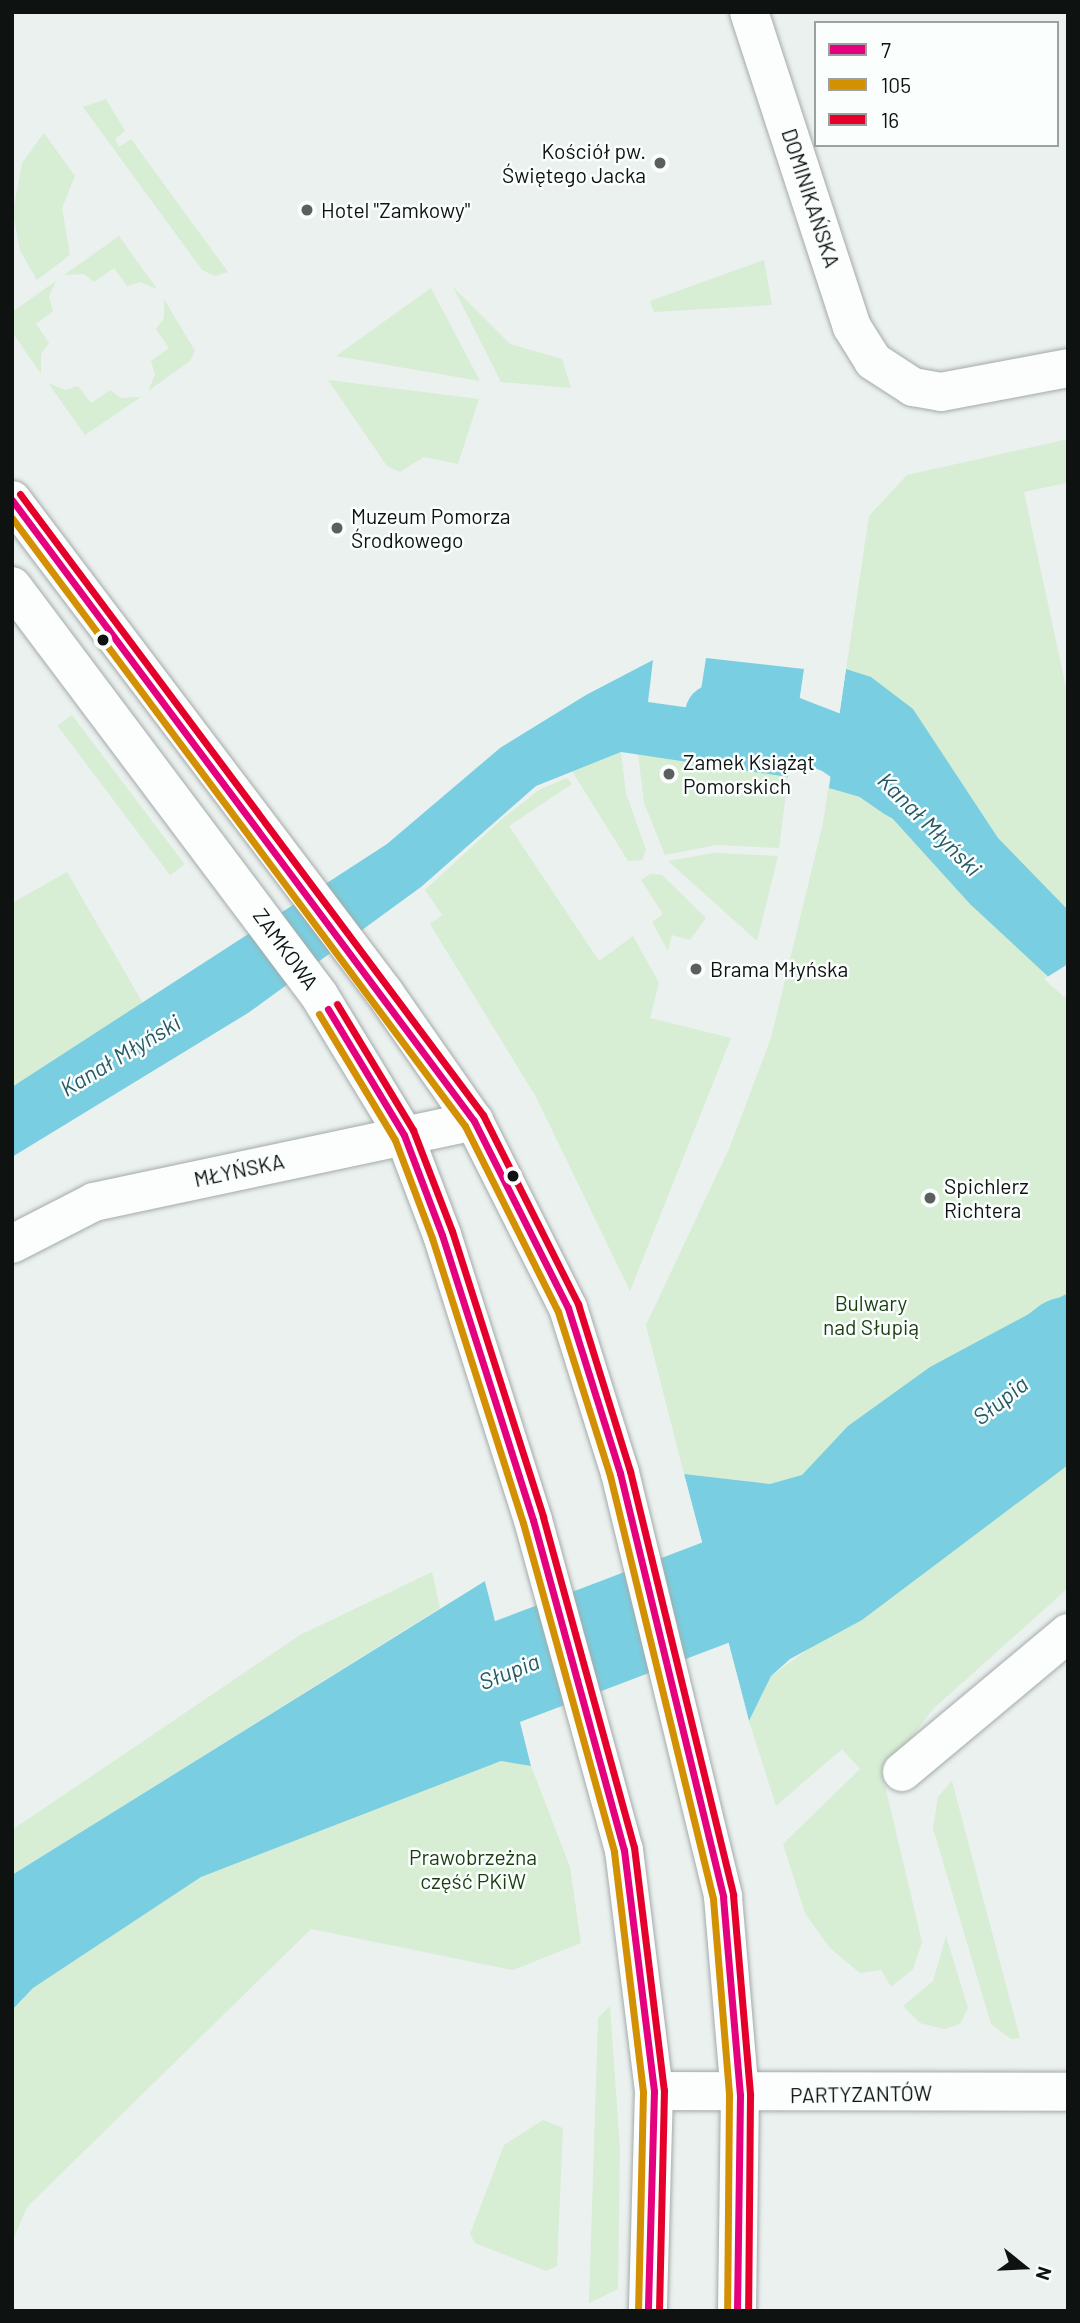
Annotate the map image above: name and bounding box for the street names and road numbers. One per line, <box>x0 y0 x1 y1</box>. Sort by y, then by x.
street label: DOMINIKAŃSKA <box>777 125 845 271</box>
street label: ZAMKOWA <box>248 904 324 994</box>
street label: MŁYŃSKA <box>192 1148 286 1192</box>
street label: PARTYZANTÓW <box>790 2080 932 2108</box>

